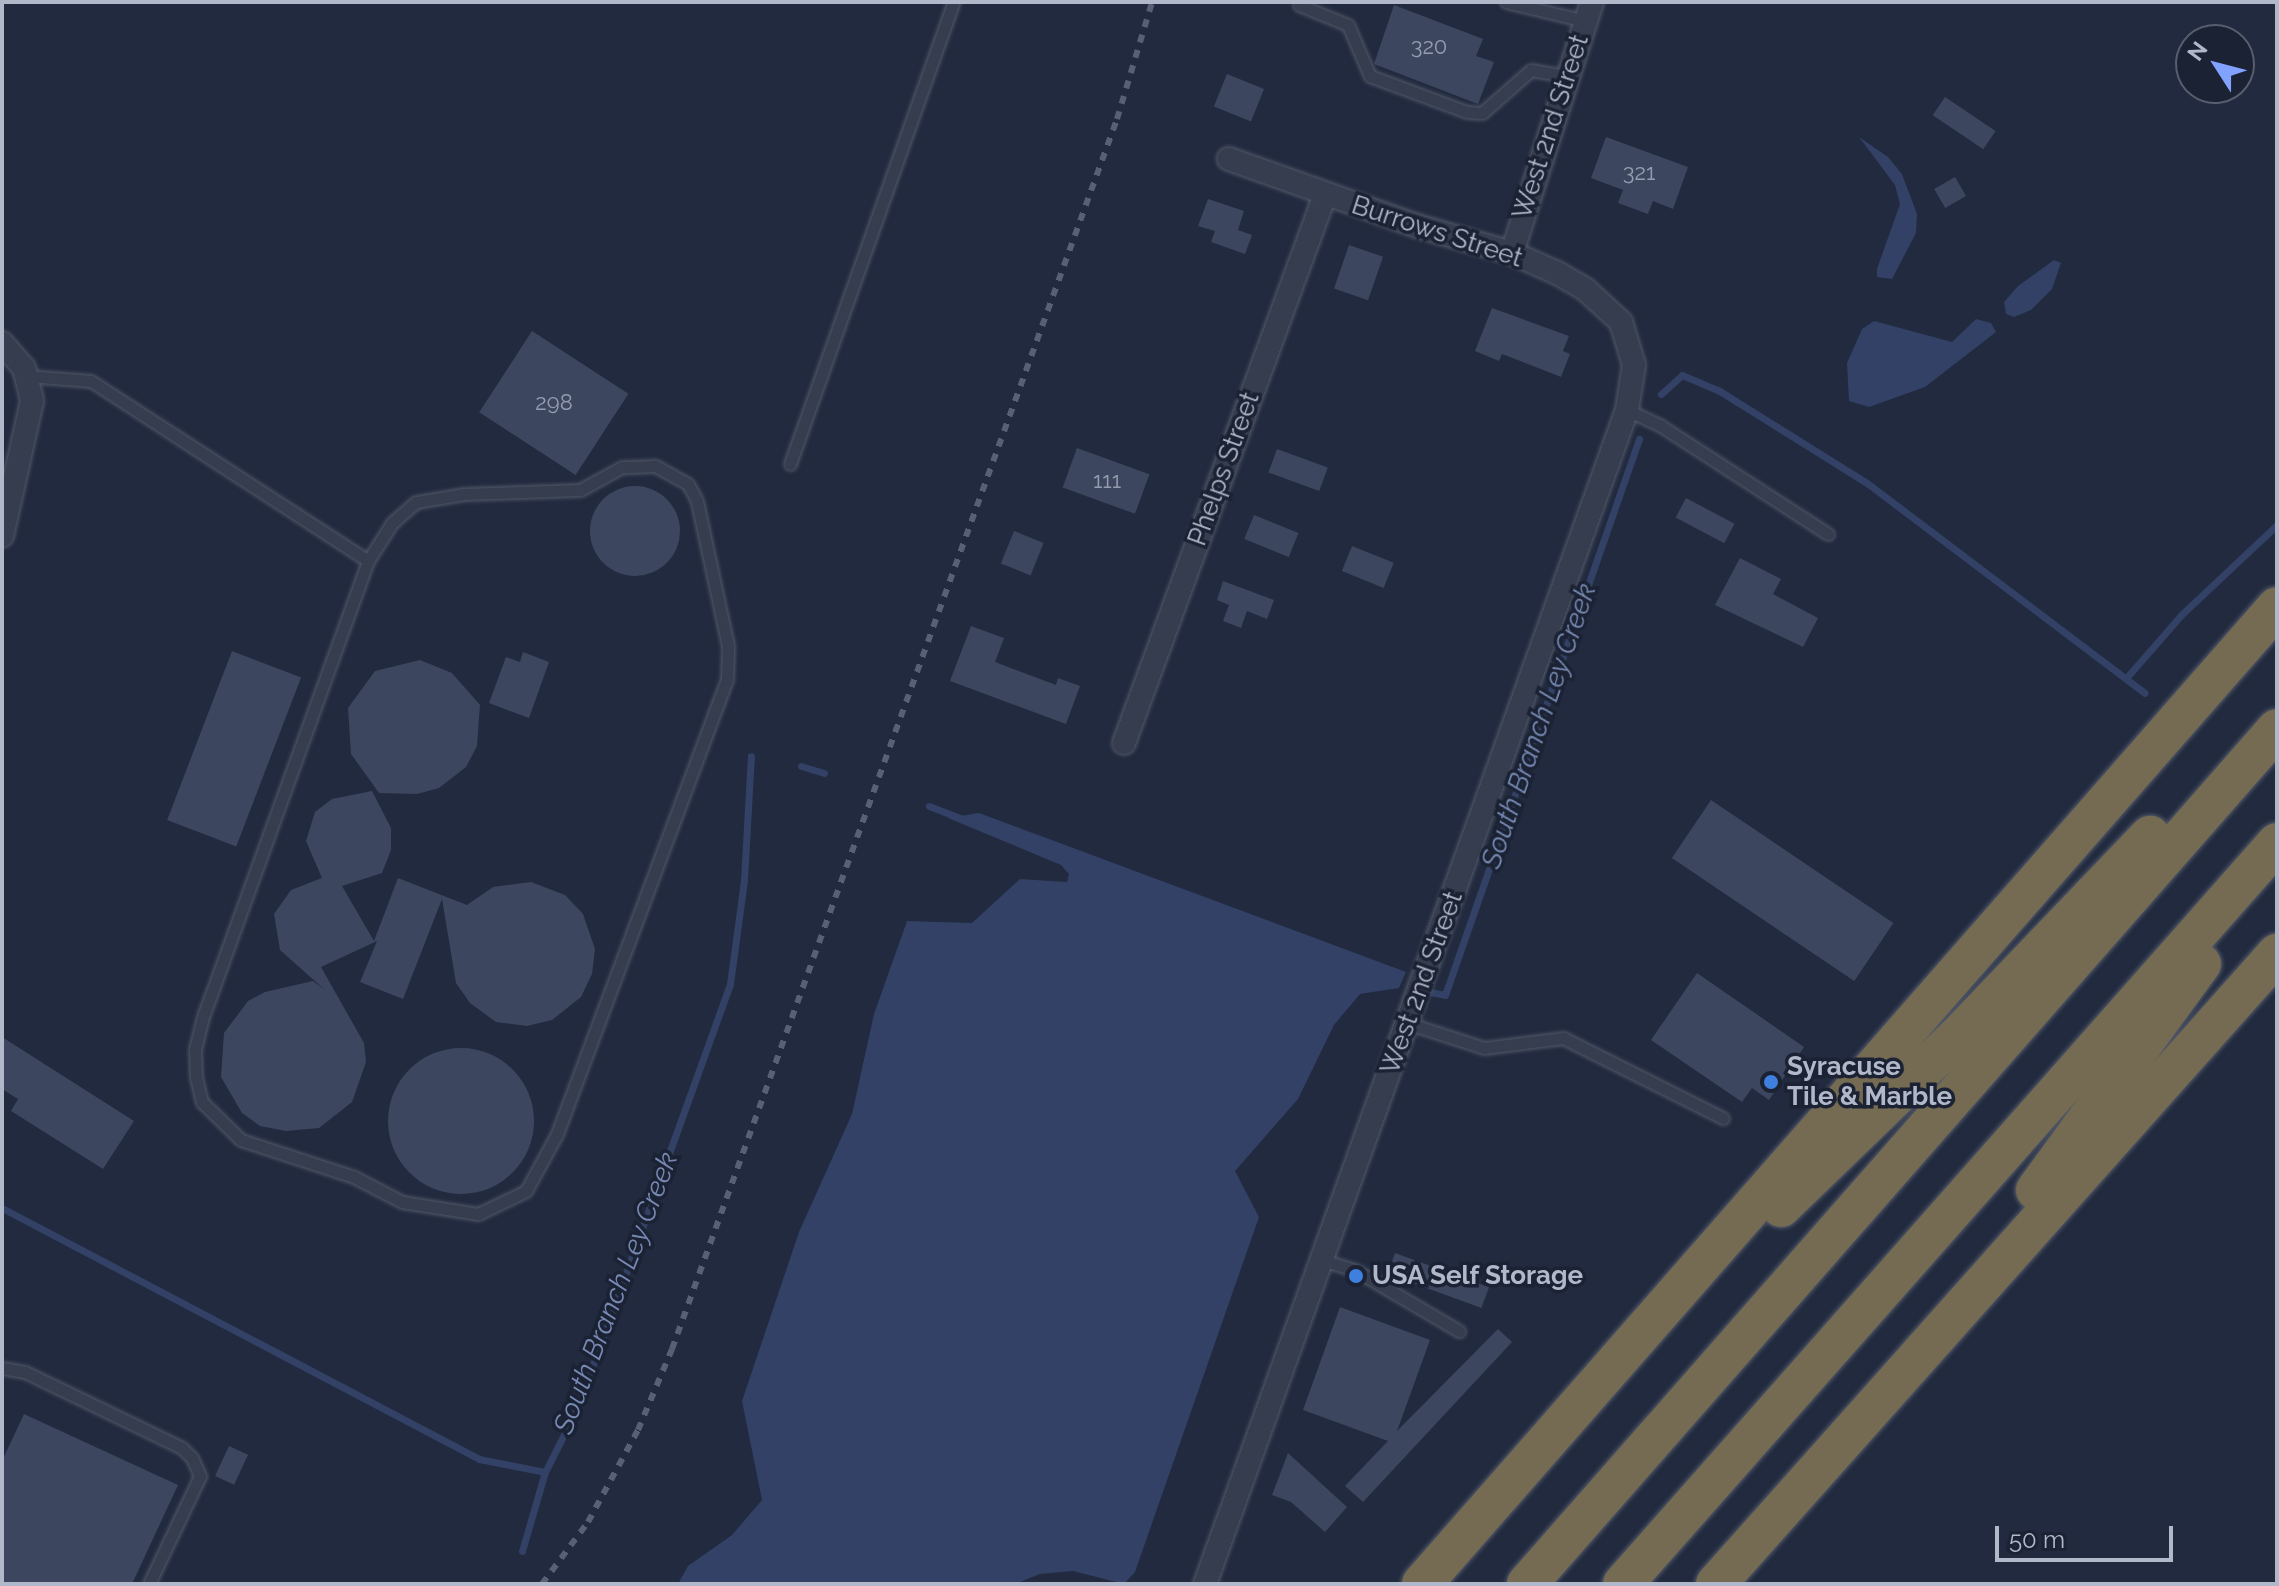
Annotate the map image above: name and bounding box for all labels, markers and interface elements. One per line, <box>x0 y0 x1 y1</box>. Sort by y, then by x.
north arrow <box>2175 24 2255 104</box>
street label: West 2nd Street <box>1506 31 1596 223</box>
house number: 320 <box>1411 34 1447 60</box>
text: N <box>2182 37 2213 66</box>
house number: 321 <box>1623 160 1655 186</box>
street label: Burrows Street <box>1348 190 1526 274</box>
street label: Phelps Street <box>1182 388 1266 550</box>
house number: 298 <box>535 390 573 416</box>
house number: 111 <box>1093 468 1121 494</box>
water label: South Branch Ley Creek <box>1474 579 1604 873</box>
street label: West 2nd Street <box>1374 887 1470 1079</box>
place label: Syracuse Tile & Marble <box>1787 1051 1952 1112</box>
marker: Syracuse Tile & Marble <box>1762 1073 1780 1091</box>
water label: South Branch Ley Creek <box>547 1147 685 1439</box>
place label: USA Self Storage <box>1372 1260 1584 1292</box>
marker: USA Self Storage <box>1347 1267 1365 1285</box>
scale bar <box>1999 1510 2177 1560</box>
text: 50 m <box>2009 1525 2065 1554</box>

